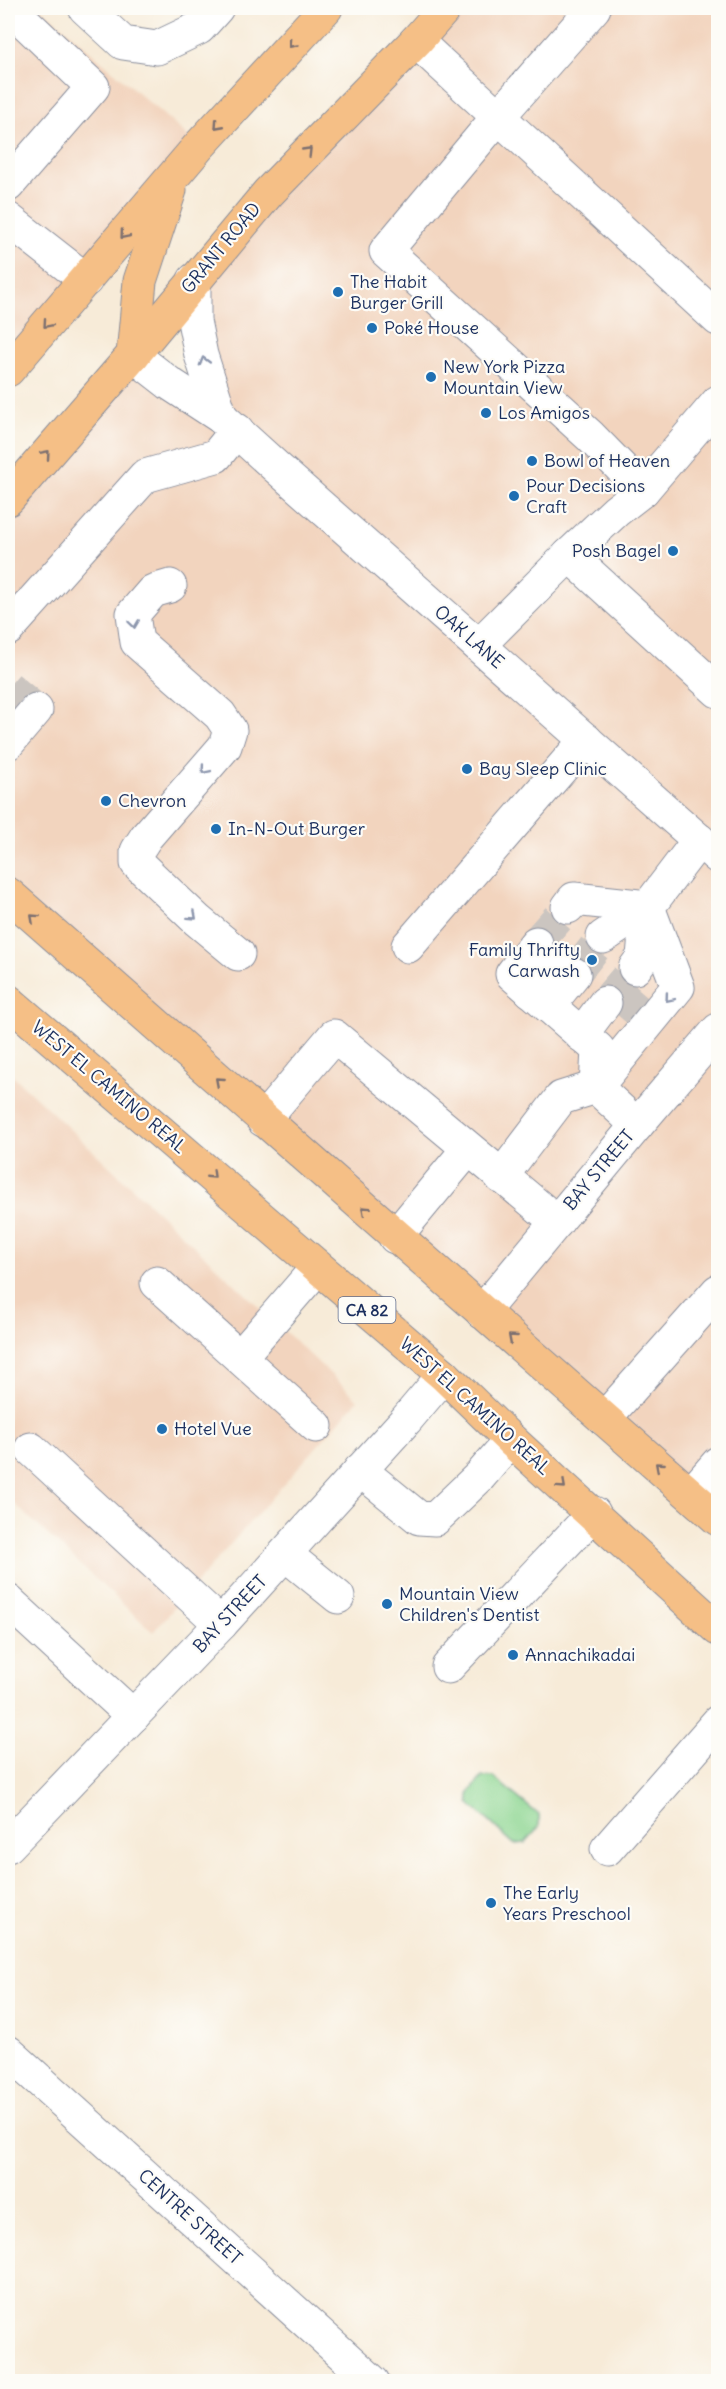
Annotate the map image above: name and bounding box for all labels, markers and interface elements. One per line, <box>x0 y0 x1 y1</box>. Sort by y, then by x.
one-way arrow <box>288 38 299 48</box>
one-way arrow <box>214 118 225 128</box>
one-way arrow <box>301 147 312 158</box>
street label: GRANT ROAD <box>176 197 265 298</box>
one-way arrow <box>120 228 131 239</box>
place label: The Habit Burger Grill <box>350 270 443 314</box>
marker: The Habit Burger Grill <box>331 285 345 299</box>
place label: Poké House <box>384 316 479 339</box>
one-way arrow <box>44 317 55 328</box>
marker: Poké House <box>365 321 379 335</box>
place label: New York Pizza Mountain View <box>443 355 565 399</box>
one-way arrow <box>198 356 211 366</box>
marker: New York Pizza Mountain View <box>424 370 438 384</box>
place label: Los Amigos <box>498 401 590 424</box>
marker: Los Amigos <box>479 406 493 420</box>
place label: Bowl of Heaven <box>544 449 670 472</box>
one-way arrow <box>38 450 49 461</box>
marker: Bowl of Heaven <box>525 454 539 468</box>
place label: Pour Decisions Craft <box>526 474 645 518</box>
marker: Pour Decisions Craft <box>507 489 521 503</box>
place label: Posh Bagel <box>572 539 661 562</box>
marker: Posh Bagel <box>666 544 680 558</box>
street label: OAK LANE <box>430 600 509 673</box>
one-way arrow <box>128 620 140 629</box>
place label: Bay Sleep Clinic <box>479 757 607 780</box>
marker: Bay Sleep Clinic <box>460 762 474 776</box>
one-way arrow <box>201 763 212 774</box>
place label: Chevron <box>118 789 186 812</box>
marker: Chevron <box>99 794 113 808</box>
place label: In-N-Out Burger <box>228 817 366 840</box>
marker: In-N-Out Burger <box>209 822 223 836</box>
one-way arrow <box>186 909 197 920</box>
one-way arrow <box>30 914 41 925</box>
place label: Family Thrifty Carwash <box>469 938 580 982</box>
marker: Family Thrifty Carwash <box>585 953 599 967</box>
one-way arrow <box>665 991 676 1002</box>
street label: WEST EL CAMINO REAL <box>27 1015 192 1158</box>
one-way arrow <box>215 1077 226 1088</box>
street label: BAY STREET <box>558 1125 639 1215</box>
one-way arrow <box>204 1168 215 1179</box>
one-way arrow <box>361 1206 372 1217</box>
road number: CA 82 <box>338 1297 395 1323</box>
street label: WEST EL CAMINO REAL <box>395 1332 556 1480</box>
one-way arrow <box>508 1334 519 1345</box>
place label: Hotel Vue <box>174 1417 252 1440</box>
marker: Hotel Vue <box>155 1422 169 1436</box>
one-way arrow <box>655 1462 666 1473</box>
one-way arrow <box>555 1478 566 1489</box>
street label: BAY STREET <box>188 1570 272 1657</box>
place label: Mountain View Children's Dentist <box>399 1582 540 1626</box>
marker: Mountain View Children's Dentist <box>380 1597 394 1611</box>
place label: Annachikadai <box>525 1643 635 1666</box>
marker: Annachikadai <box>506 1648 520 1662</box>
place label: The Early Years Preschool <box>503 1881 631 1925</box>
marker: The Early Years Preschool <box>484 1896 498 1910</box>
street label: CENTRE STREET <box>134 2164 247 2269</box>

